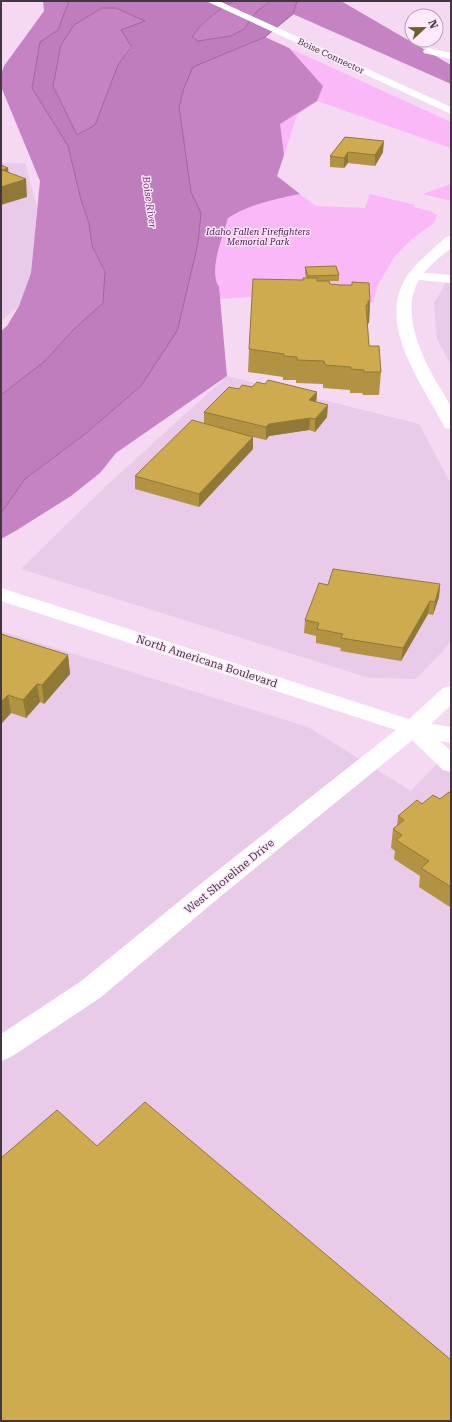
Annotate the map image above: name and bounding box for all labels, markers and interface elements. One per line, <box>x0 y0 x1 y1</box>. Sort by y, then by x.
north arrow <box>404 8 444 48</box>
text: N <box>425 18 441 31</box>
street label: Boise Connector <box>296 36 366 76</box>
water label: Boise River <box>140 175 159 229</box>
park label: Idaho Fallen Firefighters Memorial Park <box>205 227 310 247</box>
street label: North Americana Boulevard <box>135 632 279 690</box>
street label: West Shoreline Drive <box>182 836 277 917</box>

